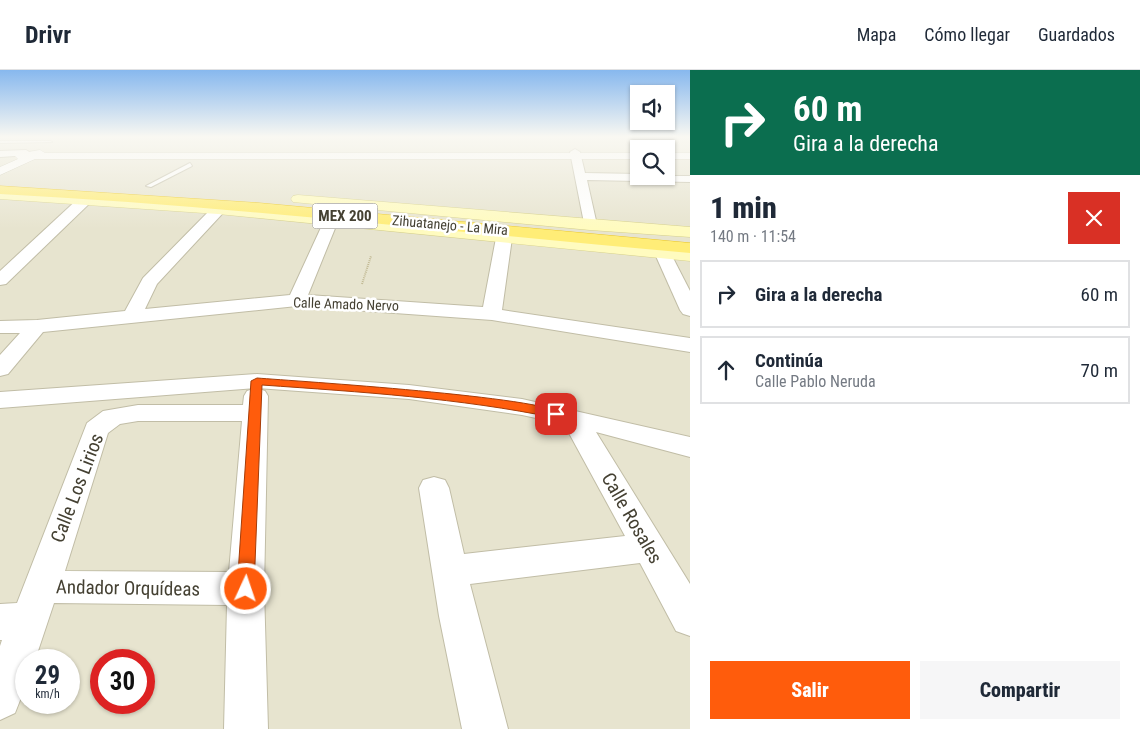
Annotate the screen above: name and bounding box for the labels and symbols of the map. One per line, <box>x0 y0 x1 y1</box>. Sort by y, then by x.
road number: MEX 200 <box>312 204 378 228</box>
street label: Zihuatanejo - La Mira <box>391 212 509 238</box>
street label: Calle Amado Nervo <box>293 294 399 314</box>
pin <box>535 393 577 435</box>
street label: Calle Los Lirios <box>46 430 108 546</box>
street label: Calle Rosales <box>597 468 667 568</box>
position arrow <box>219 562 271 614</box>
street label: Andador Orquídeas <box>56 575 200 601</box>
speed limit sign: 30 <box>90 649 155 714</box>

